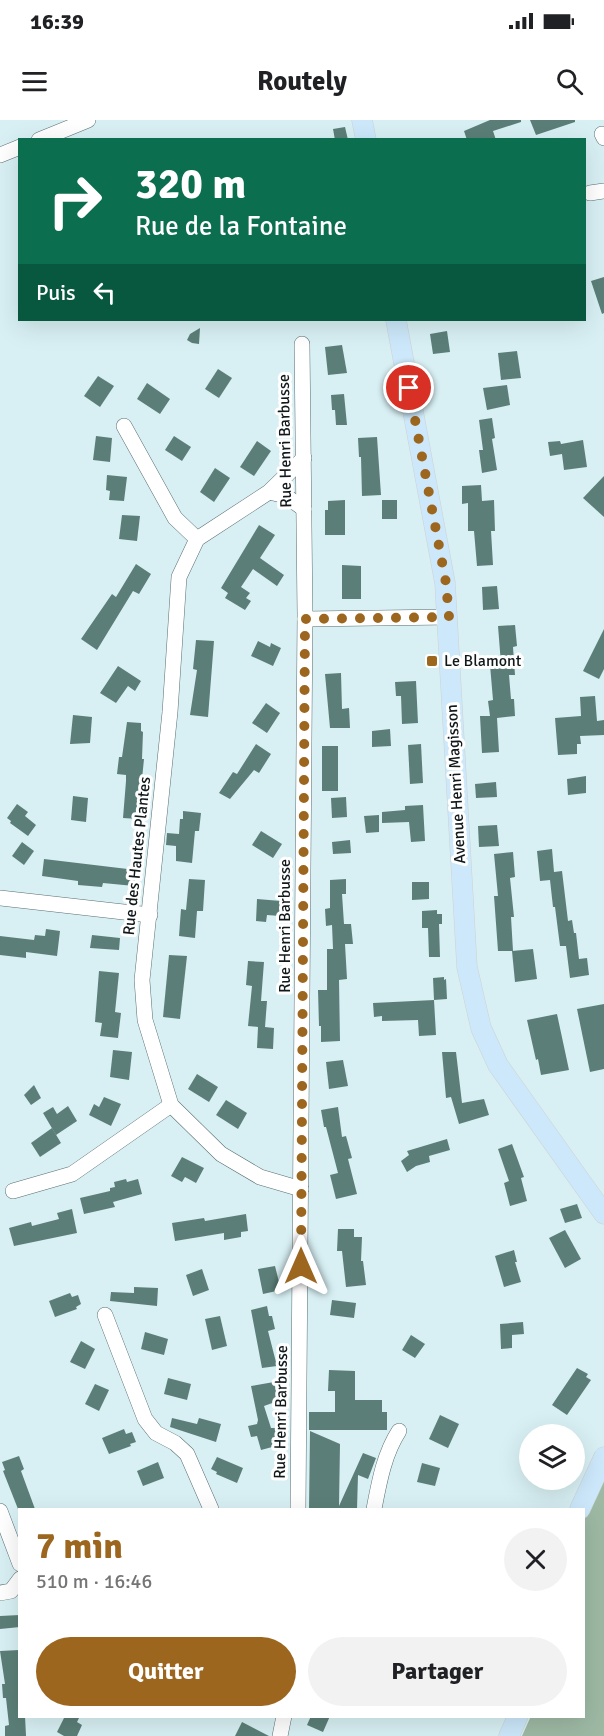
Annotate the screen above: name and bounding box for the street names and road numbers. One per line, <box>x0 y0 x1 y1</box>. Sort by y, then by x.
street label: Rue Henri Barbusse <box>274 374 296 508</box>
street label: Avenue Henri Magisson <box>442 704 470 864</box>
street label: Rue des Hautes Plantes <box>119 776 155 936</box>
street label: Rue Henri Barbusse <box>275 859 295 993</box>
street label: Rue Henri Barbusse <box>270 1345 292 1479</box>

